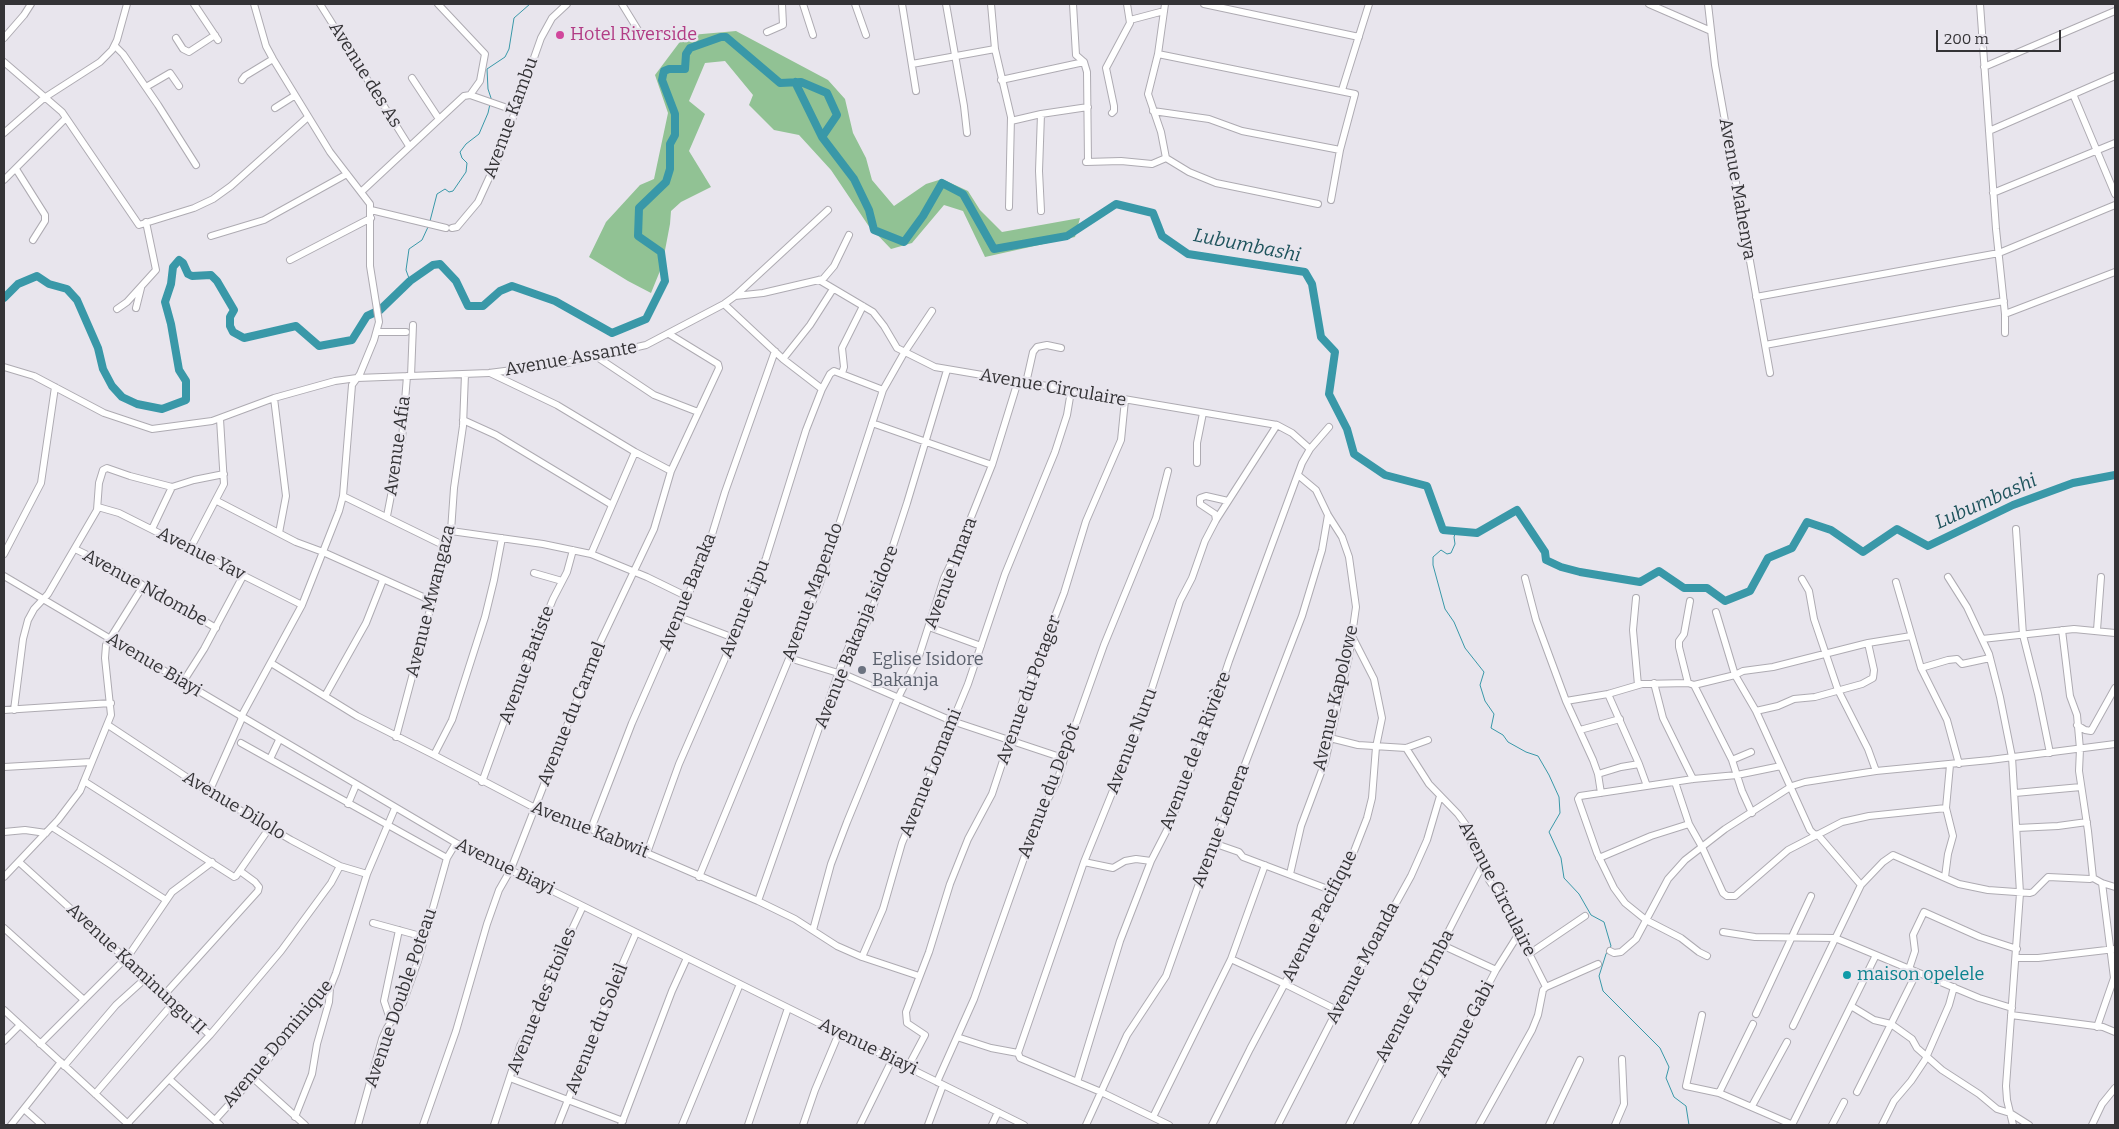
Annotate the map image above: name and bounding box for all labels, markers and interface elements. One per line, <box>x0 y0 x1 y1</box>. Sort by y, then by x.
street label: Avenue des As <box>324 18 406 132</box>
scale bar <box>1939 20 2064 52</box>
place label: Hotel Riverside <box>570 24 697 46</box>
marker: Hotel Riverside <box>554 29 566 41</box>
text: 200 m <box>1944 30 1989 48</box>
street label: Avenue Kambu <box>479 54 543 182</box>
street label: Avenue Mahenya <box>1714 117 1760 261</box>
water label: Lubumbashi <box>1191 224 1303 268</box>
street label: Avenue Assante <box>503 337 639 381</box>
street label: Avenue Circulaire <box>978 364 1128 412</box>
street label: Avenue Afia <box>380 395 416 497</box>
water label: Lubumbashi <box>1932 469 2040 535</box>
street label: Avenue Imara <box>920 514 982 632</box>
street label: Avenue Mapendo <box>778 520 848 664</box>
street label: Avenue Yav <box>153 523 249 585</box>
street label: Avenue Mwangaza <box>402 523 460 679</box>
street label: Avenue Baraka <box>655 530 721 654</box>
street label: Avenue Bakanja Isidore <box>810 542 904 732</box>
street label: Avenue Ndombe <box>79 545 211 631</box>
street label: Avenue Lipu <box>716 557 774 661</box>
street label: Avenue Batiste <box>495 603 559 727</box>
street label: Avenue du Potager <box>992 613 1066 767</box>
street label: Avenue Kapolowe <box>1309 623 1363 773</box>
street label: Avenue Biayi <box>102 628 206 702</box>
street label: Avenue du Carmel <box>533 639 611 789</box>
place label: Eglise Isidore Bakanja <box>872 649 984 692</box>
marker: Eglise Isidore Bakanja <box>856 664 868 676</box>
street label: Avenue de la Rivière <box>1156 669 1236 833</box>
street label: Avenue Nuru <box>1102 685 1162 797</box>
street label: Avenue Lomami <box>895 706 967 840</box>
street label: Avenue du Depôt <box>1013 721 1085 861</box>
street label: Avenue Lemera <box>1187 761 1255 891</box>
street label: Avenue Dilolo <box>179 767 289 845</box>
street label: Avenue Kabwit <box>528 797 652 863</box>
street label: Avenue Circulaire <box>1454 818 1540 960</box>
street label: Avenue Biayi <box>452 834 558 900</box>
street label: Avenue Pacifique <box>1278 847 1362 985</box>
street label: Avenue Kaminungu II <box>62 899 210 1039</box>
street label: Avenue Moanda <box>1322 899 1404 1027</box>
street label: Avenue Double Poteau <box>360 906 442 1090</box>
street label: Avenue des Etoiles <box>503 925 581 1077</box>
street label: Avenue AG Umba <box>1371 926 1459 1066</box>
street label: Avenue du Soleil <box>561 961 633 1097</box>
place label: maison opelele <box>1857 964 1984 986</box>
marker: maison opelele <box>1841 969 1853 981</box>
street label: Avenue Dominique <box>218 975 338 1113</box>
street label: Avenue Gabi <box>1431 977 1499 1081</box>
street label: Avenue Biayi <box>815 1014 921 1080</box>

